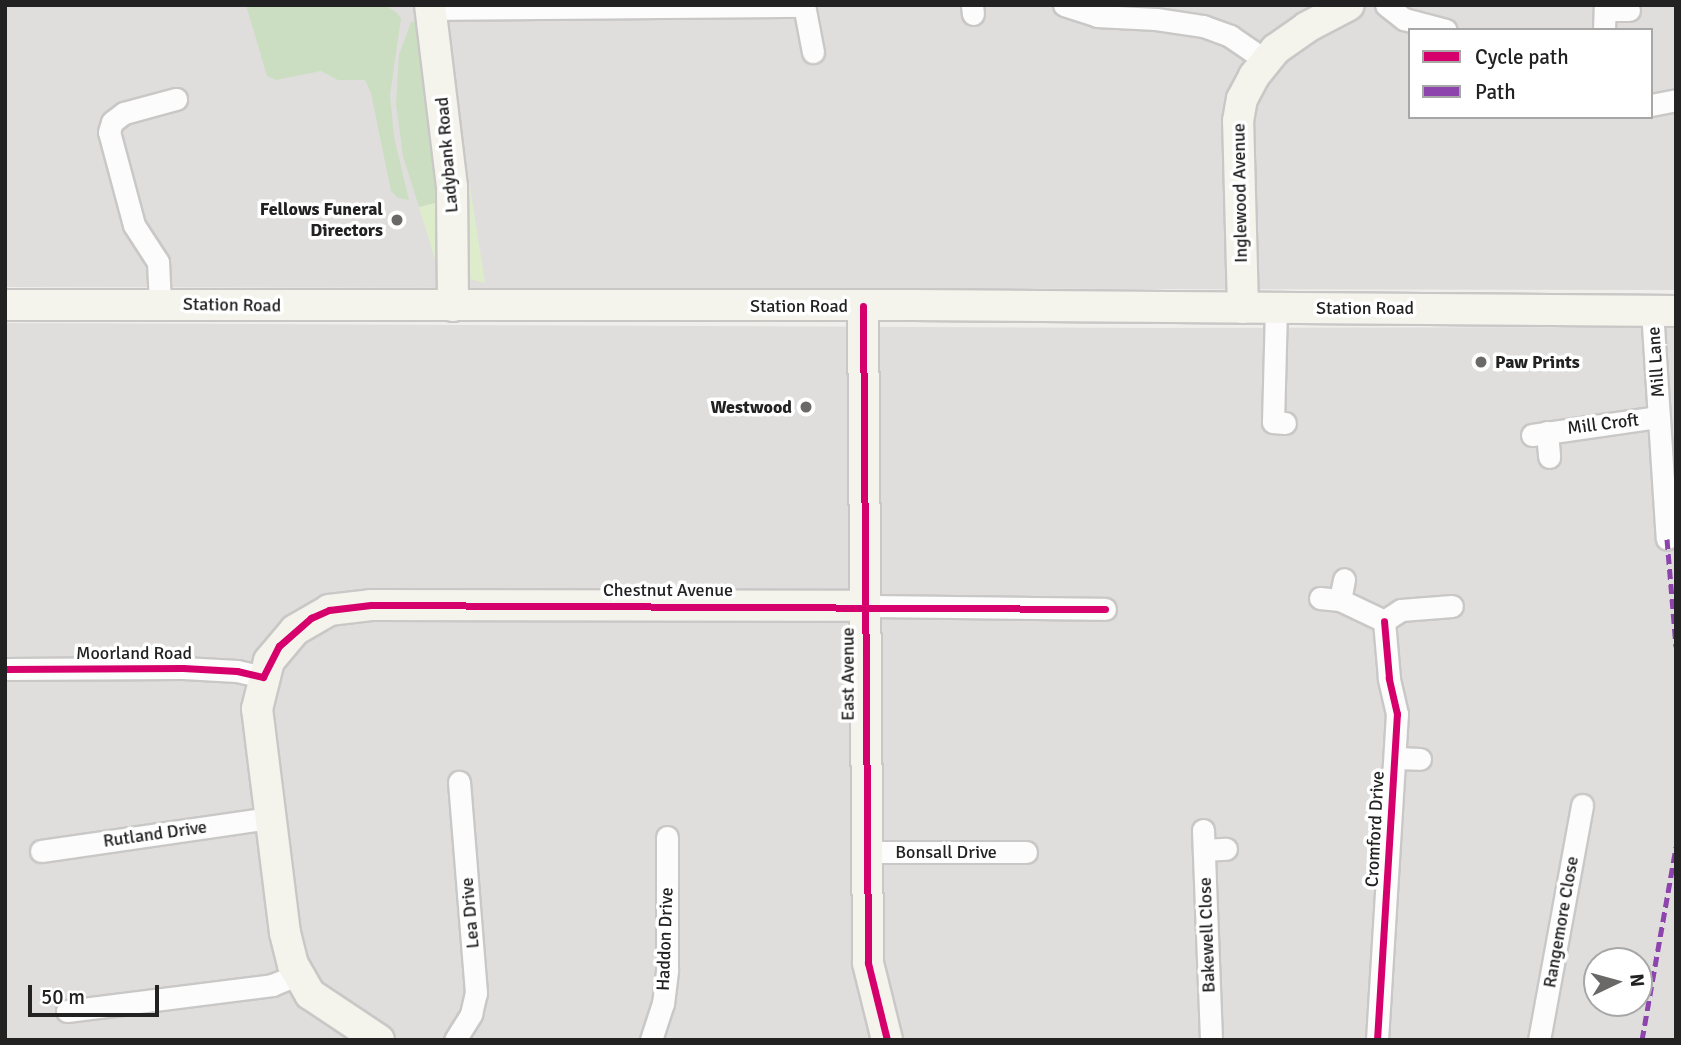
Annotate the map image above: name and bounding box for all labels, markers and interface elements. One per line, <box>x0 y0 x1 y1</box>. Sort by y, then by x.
legend <box>1408 28 1653 119</box>
text: Cycle path <box>1475 44 1569 70</box>
text: Path <box>1475 79 1516 105</box>
street label: Ladybank Road <box>431 96 463 214</box>
street label: Inglewood Avenue <box>1228 123 1252 263</box>
place label: Fellows Funeral Directors <box>260 199 383 242</box>
marker: Fellows Funeral Directors <box>389 212 405 228</box>
street label: Station Road <box>183 293 281 317</box>
street label: Station Road <box>750 295 848 317</box>
street label: Station Road <box>1316 297 1414 319</box>
street label: Mill Lane <box>1643 326 1669 398</box>
place label: Paw Prints <box>1495 351 1580 373</box>
marker: Paw Prints <box>1473 354 1489 370</box>
place label: Westwood <box>710 396 792 418</box>
marker: Westwood <box>798 399 814 415</box>
street label: Mill Croft <box>1566 409 1640 439</box>
street label: Chestnut Avenue <box>603 579 733 601</box>
street label: East Avenue <box>837 627 859 721</box>
street label: Moorland Road <box>76 642 192 664</box>
street label: Cromford Drive <box>1361 770 1389 888</box>
street label: Rutland Drive <box>102 816 208 852</box>
street label: Bonsall Drive <box>895 841 997 863</box>
street label: Rangemore Close <box>1539 854 1583 990</box>
street label: Lea Drive <box>456 877 484 949</box>
street label: Bakewell Close <box>1194 877 1220 993</box>
street label: Haddon Drive <box>652 887 678 991</box>
north arrow <box>1583 947 1653 1017</box>
scale bar <box>32 972 163 1016</box>
text: N <box>1624 973 1649 988</box>
text: 50 m <box>41 984 85 1010</box>

